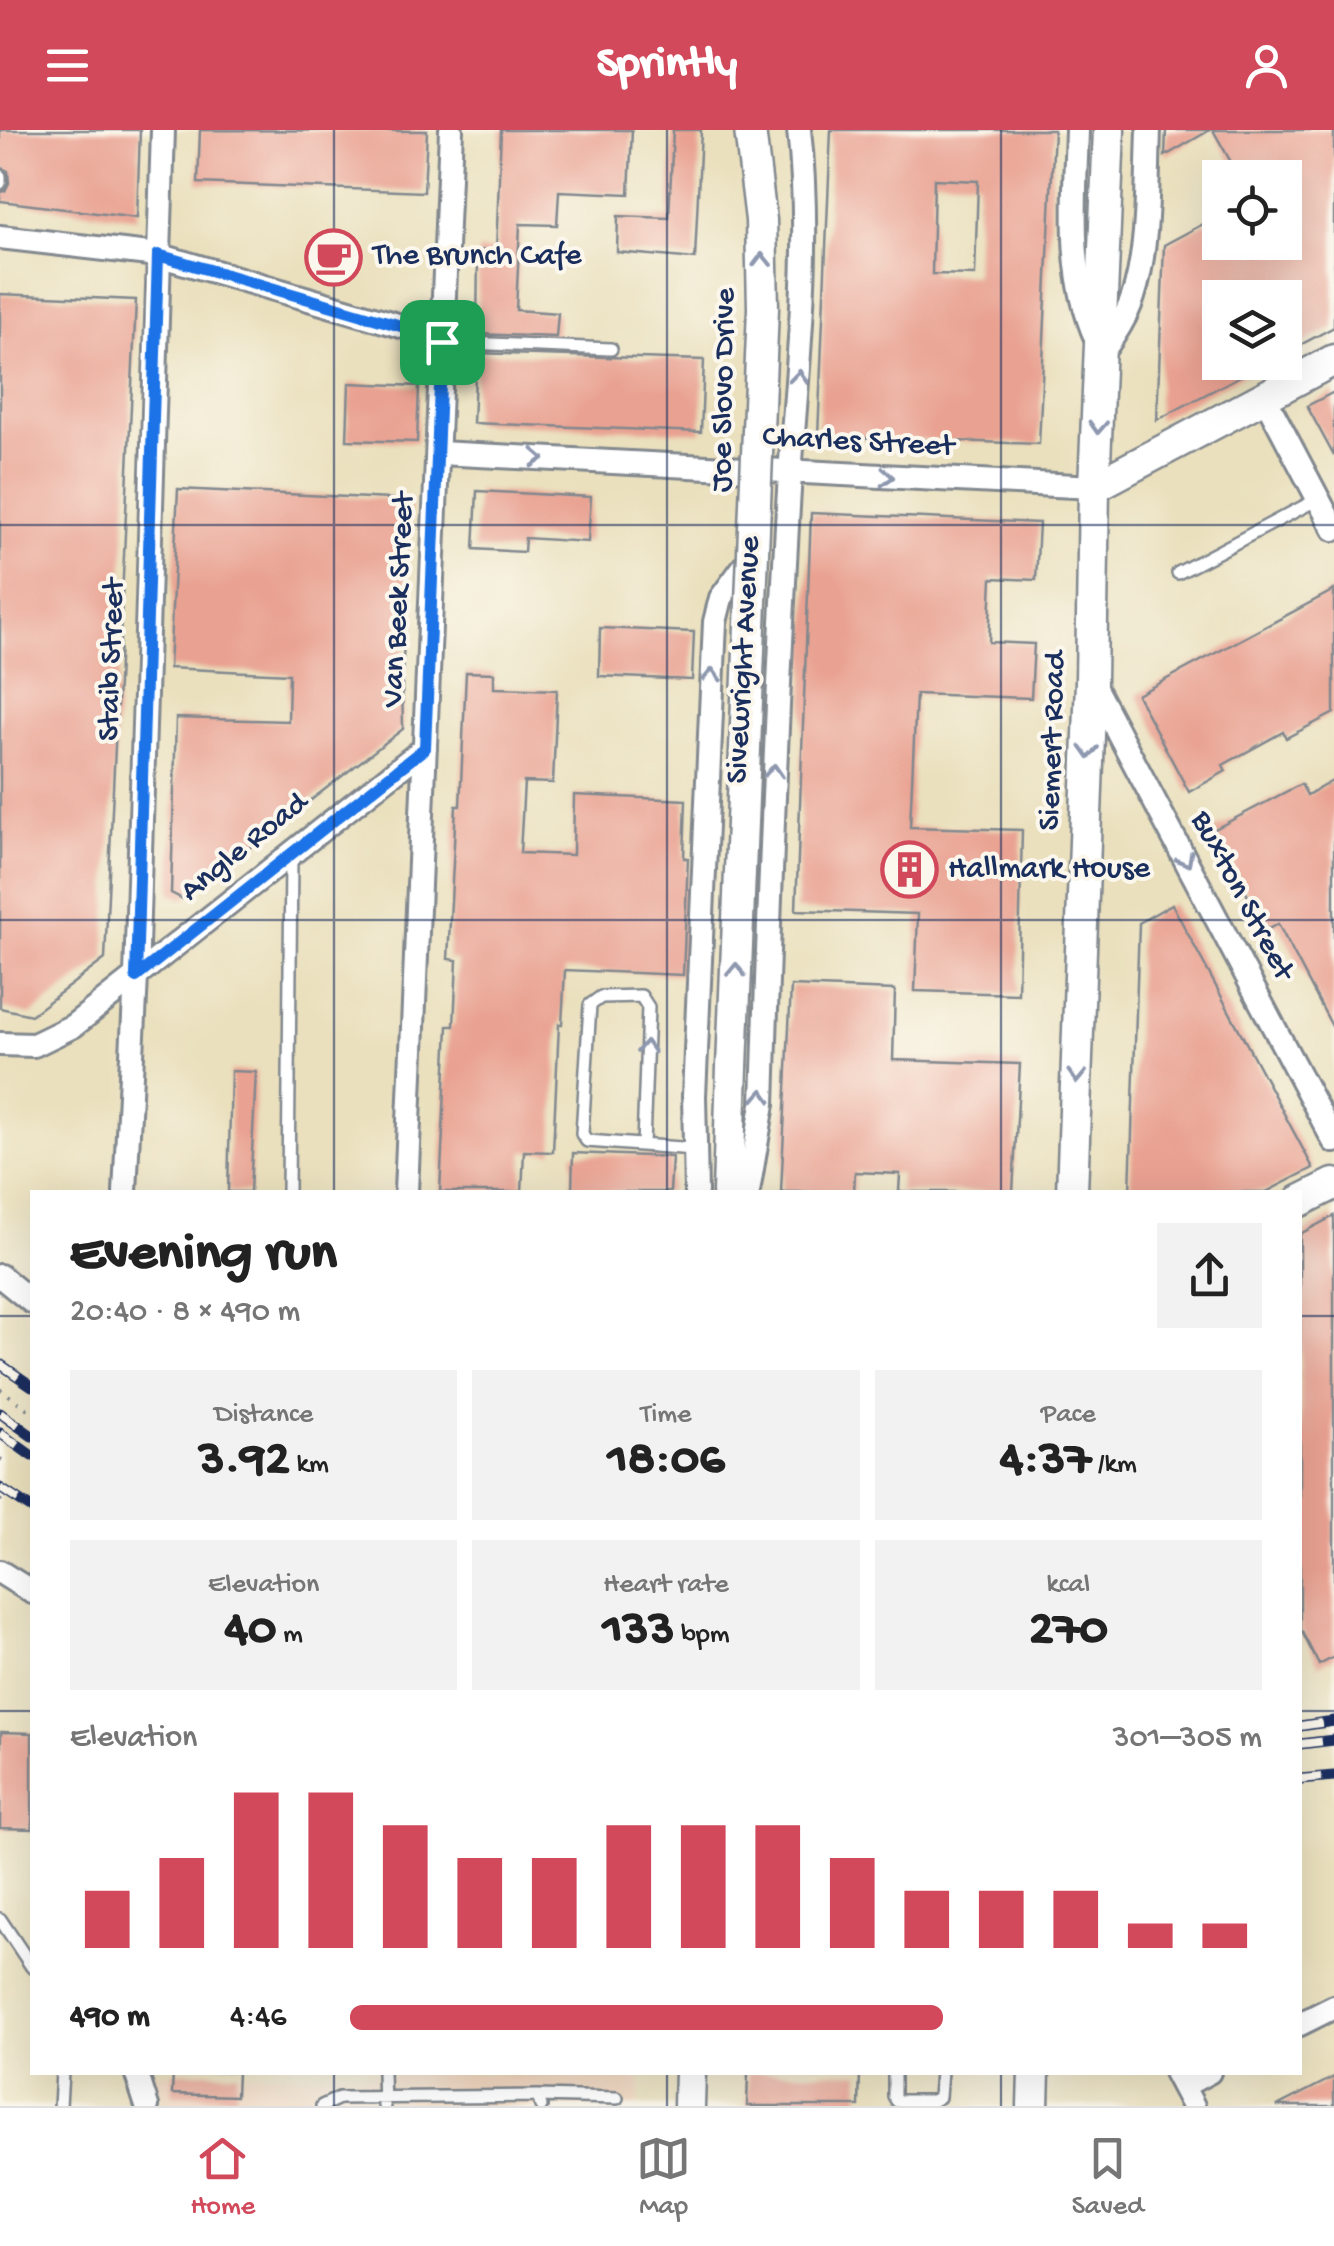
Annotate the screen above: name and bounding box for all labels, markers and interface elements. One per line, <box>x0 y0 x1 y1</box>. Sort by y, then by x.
icon: menu <box>40 38 95 93</box>
icon: person <box>1239 38 1294 93</box>
text: Sprintly <box>597 39 737 92</box>
map controls <box>1202 160 1302 380</box>
button: locate <box>1202 160 1302 260</box>
cafe icon: The Brunch Cafe <box>304 227 364 287</box>
place label: The Brunch Cafe <box>371 238 582 276</box>
one-way arrow <box>752 252 773 268</box>
button: layers <box>1202 280 1302 380</box>
street label: Joe Slovo Drive <box>704 287 746 492</box>
pin <box>400 300 485 385</box>
icon: arrive <box>415 315 470 370</box>
one-way arrow <box>788 369 809 385</box>
street label: Charles Street <box>761 419 958 467</box>
one-way arrow <box>1088 419 1109 435</box>
one-way arrow <box>529 447 545 468</box>
one-way arrow <box>880 466 896 487</box>
street label: Van Beek Street <box>375 489 425 709</box>
street label: Sivewright Avenue <box>720 535 770 785</box>
street label: Staib Street <box>91 575 135 742</box>
street label: Siemert Road <box>1032 648 1076 831</box>
one-way arrow <box>702 667 723 683</box>
one-way arrow <box>1078 744 1099 760</box>
one-way arrow <box>763 763 784 779</box>
street label: Angle Road <box>173 784 318 911</box>
street label: Buxton Street <box>1180 804 1303 990</box>
building icon: Hallmark House <box>879 840 939 900</box>
one-way arrow <box>1174 850 1193 868</box>
place label: Hallmark House <box>948 851 1150 889</box>
one-way arrow <box>726 961 747 977</box>
one-way arrow <box>636 1039 657 1055</box>
one-way arrow <box>1066 1069 1087 1085</box>
one-way arrow <box>751 1088 773 1104</box>
button: share <box>1157 1223 1262 1328</box>
text: Evening run <box>70 1224 337 1288</box>
text: 20:40 · 8 × 490 m <box>70 1294 300 1332</box>
text: Distance <box>214 1399 313 1432</box>
text: Time <box>640 1399 692 1432</box>
text: Pace <box>1041 1399 1096 1432</box>
text: 3.92 <box>199 1432 290 1491</box>
text: 18:06 <box>607 1432 725 1491</box>
text: 4:37 <box>1000 1432 1091 1491</box>
text: km <box>290 1449 329 1482</box>
text: /km <box>1091 1449 1137 1482</box>
text: Elevation <box>208 1569 319 1602</box>
text: Heart rate <box>603 1569 729 1602</box>
text: kcal <box>1046 1569 1090 1602</box>
text: 40 <box>224 1602 276 1661</box>
text: 133 <box>602 1602 675 1661</box>
text: 270 <box>1029 1602 1108 1661</box>
text: m <box>276 1619 303 1652</box>
text: bpm <box>675 1619 730 1652</box>
text: Elevation <box>70 1720 197 1758</box>
text: 301–305 m <box>1113 1720 1262 1758</box>
text: 490 m <box>70 1999 150 2037</box>
text: 4:46 <box>230 1999 287 2037</box>
tab: Home <box>190 2131 255 2224</box>
tab: Map <box>636 2131 691 2224</box>
tab: Saved <box>1072 2131 1144 2224</box>

